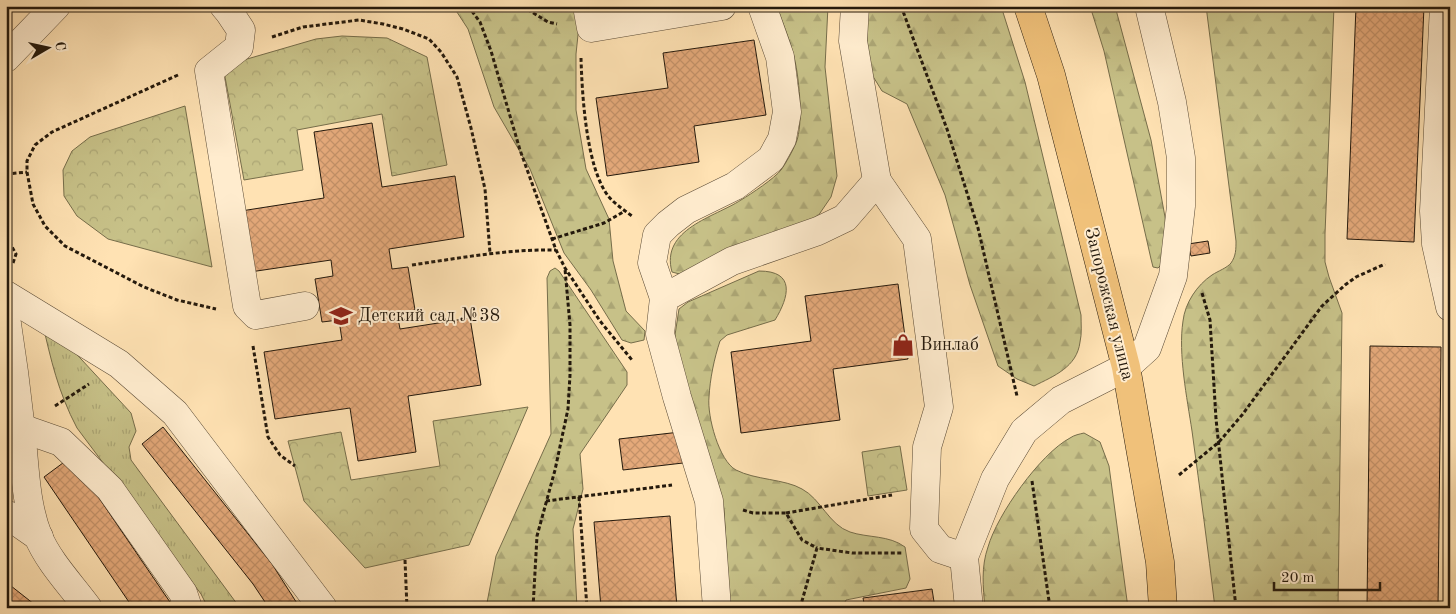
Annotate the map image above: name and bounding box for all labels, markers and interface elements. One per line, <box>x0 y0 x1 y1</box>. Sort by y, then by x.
north arrow <box>22 22 72 72</box>
text: С <box>52 40 67 52</box>
street label: Запорожская улица <box>1081 226 1137 382</box>
school or university icon: Детский сад №38 <box>328 303 354 329</box>
place label: Детский сад №38 <box>358 307 500 325</box>
shop icon: Винлаб <box>890 332 916 358</box>
place label: Винлаб <box>920 336 979 354</box>
scale bar <box>1274 559 1380 591</box>
text: 20 m <box>1281 571 1315 586</box>

